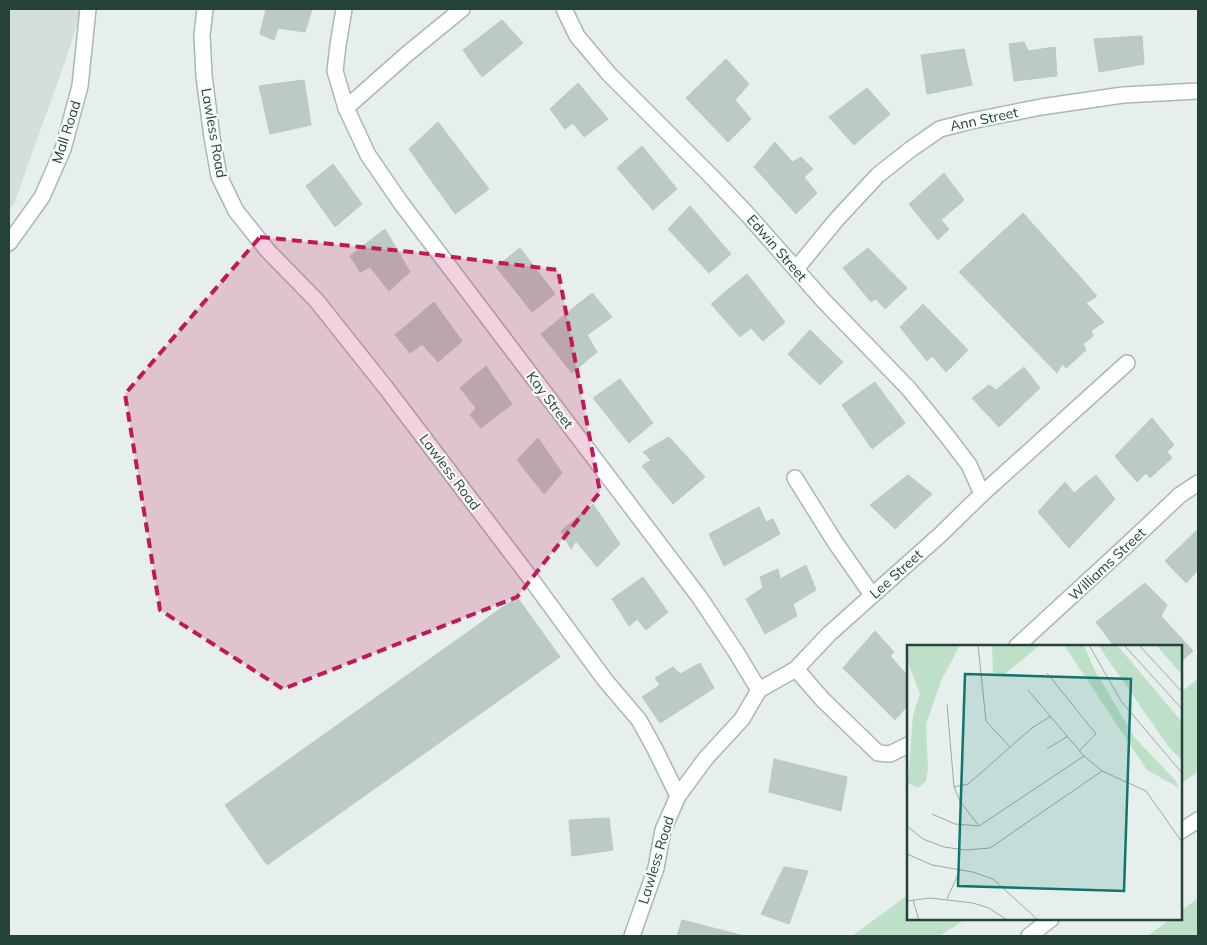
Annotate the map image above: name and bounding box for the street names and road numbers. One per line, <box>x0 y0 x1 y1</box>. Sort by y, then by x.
street label: Lawless Road <box>197 87 231 179</box>
street label: Mall Road <box>47 98 85 166</box>
street label: Ann Street <box>948 103 1020 135</box>
street label: Edwin Street <box>743 211 811 285</box>
street label: Kay Street <box>523 368 577 432</box>
street label: Lawless Road <box>415 430 485 514</box>
street label: Williams Street <box>1065 524 1149 604</box>
street label: Lee Street <box>866 545 926 602</box>
street label: Lawless Road <box>634 814 678 906</box>

